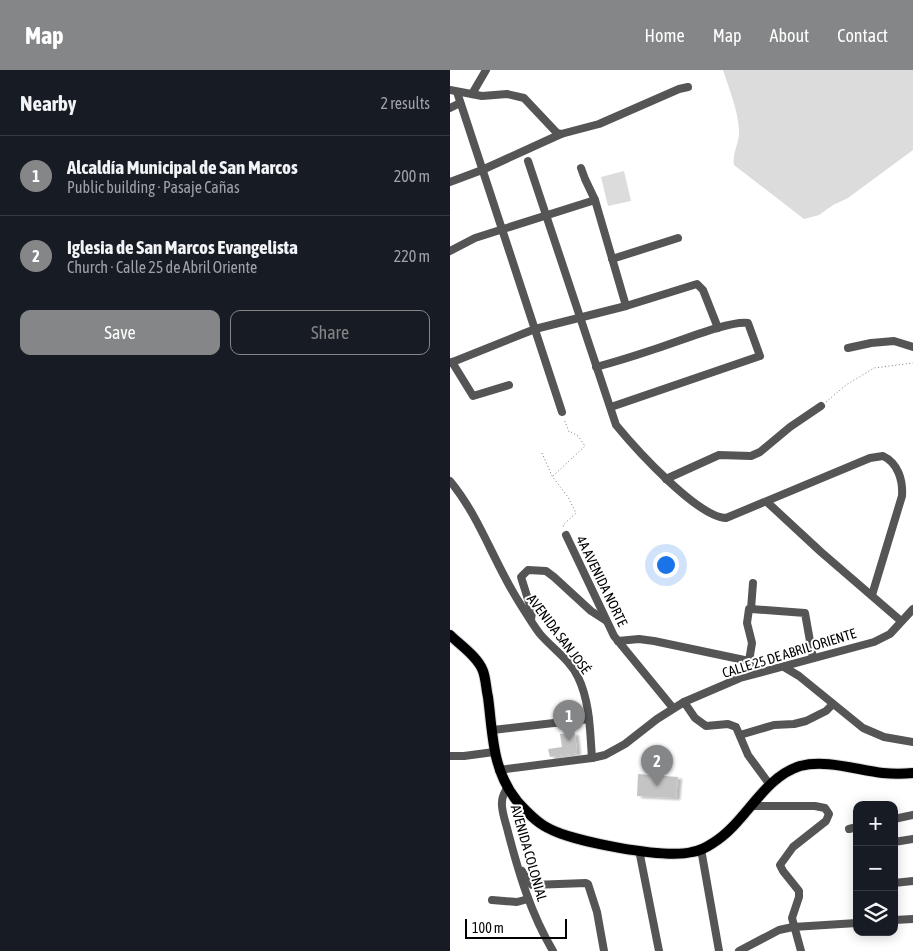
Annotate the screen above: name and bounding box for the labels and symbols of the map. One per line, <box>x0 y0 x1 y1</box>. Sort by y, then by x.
street label: 4A AVENIDA NORTE <box>573 533 631 629</box>
your location <box>653 552 679 578</box>
street label: AVENIDA SAN JOSÉ <box>524 591 594 677</box>
street label: CALLE 25 DE ABRIL ORIENTE <box>720 625 858 681</box>
pin: 1 <box>553 700 585 741</box>
pin: 2 <box>641 745 673 786</box>
street label: AVENIDA COLONIAL <box>508 803 551 904</box>
scale bar <box>465 916 568 939</box>

